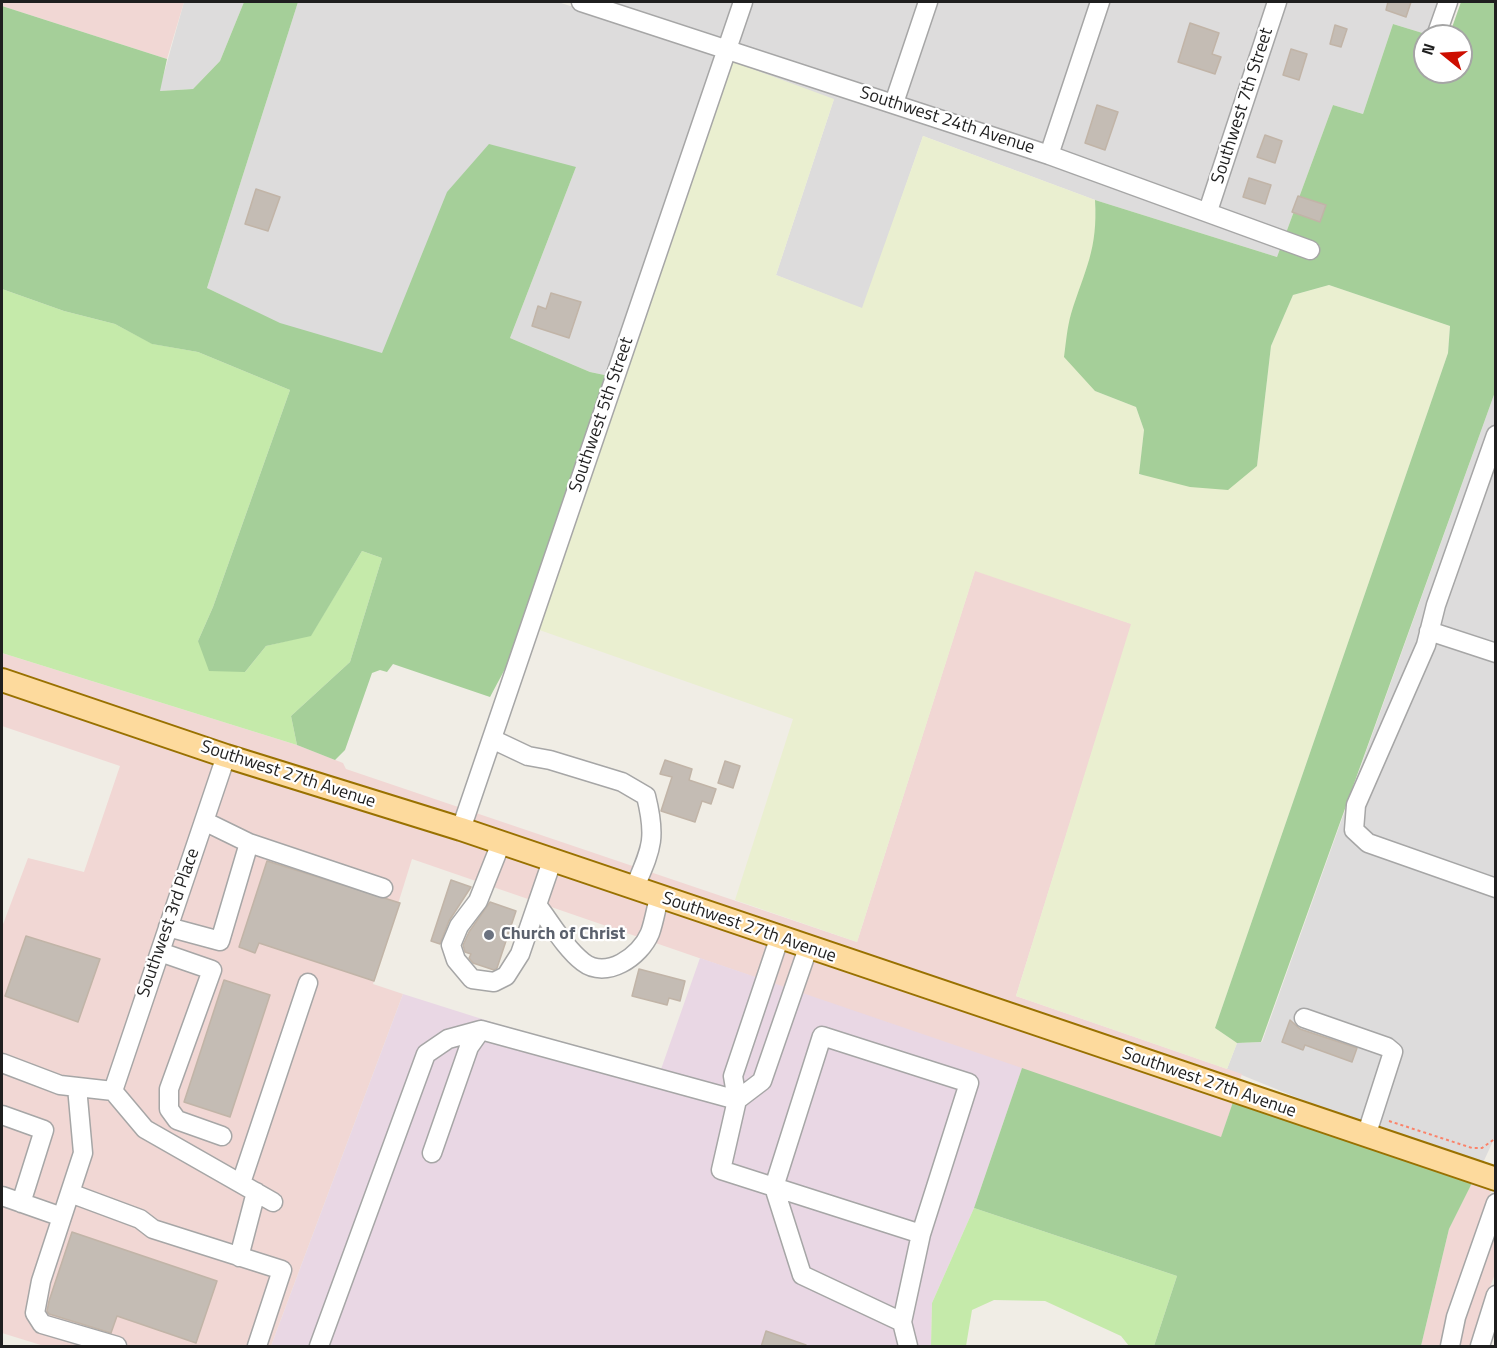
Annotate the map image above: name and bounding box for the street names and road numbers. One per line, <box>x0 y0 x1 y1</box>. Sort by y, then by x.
street label: Southwest 7th Street <box>1208 25 1278 187</box>
street label: Southwest 24th Avenue <box>857 83 1037 159</box>
street label: Southwest 5th Street <box>565 335 639 495</box>
street label: Southwest 27th Avenue <box>198 737 378 813</box>
street label: Southwest 3rd Place <box>133 846 205 1000</box>
street label: Southwest 27th Avenue <box>659 888 839 968</box>
street label: Southwest 27th Avenue <box>1119 1043 1299 1123</box>

